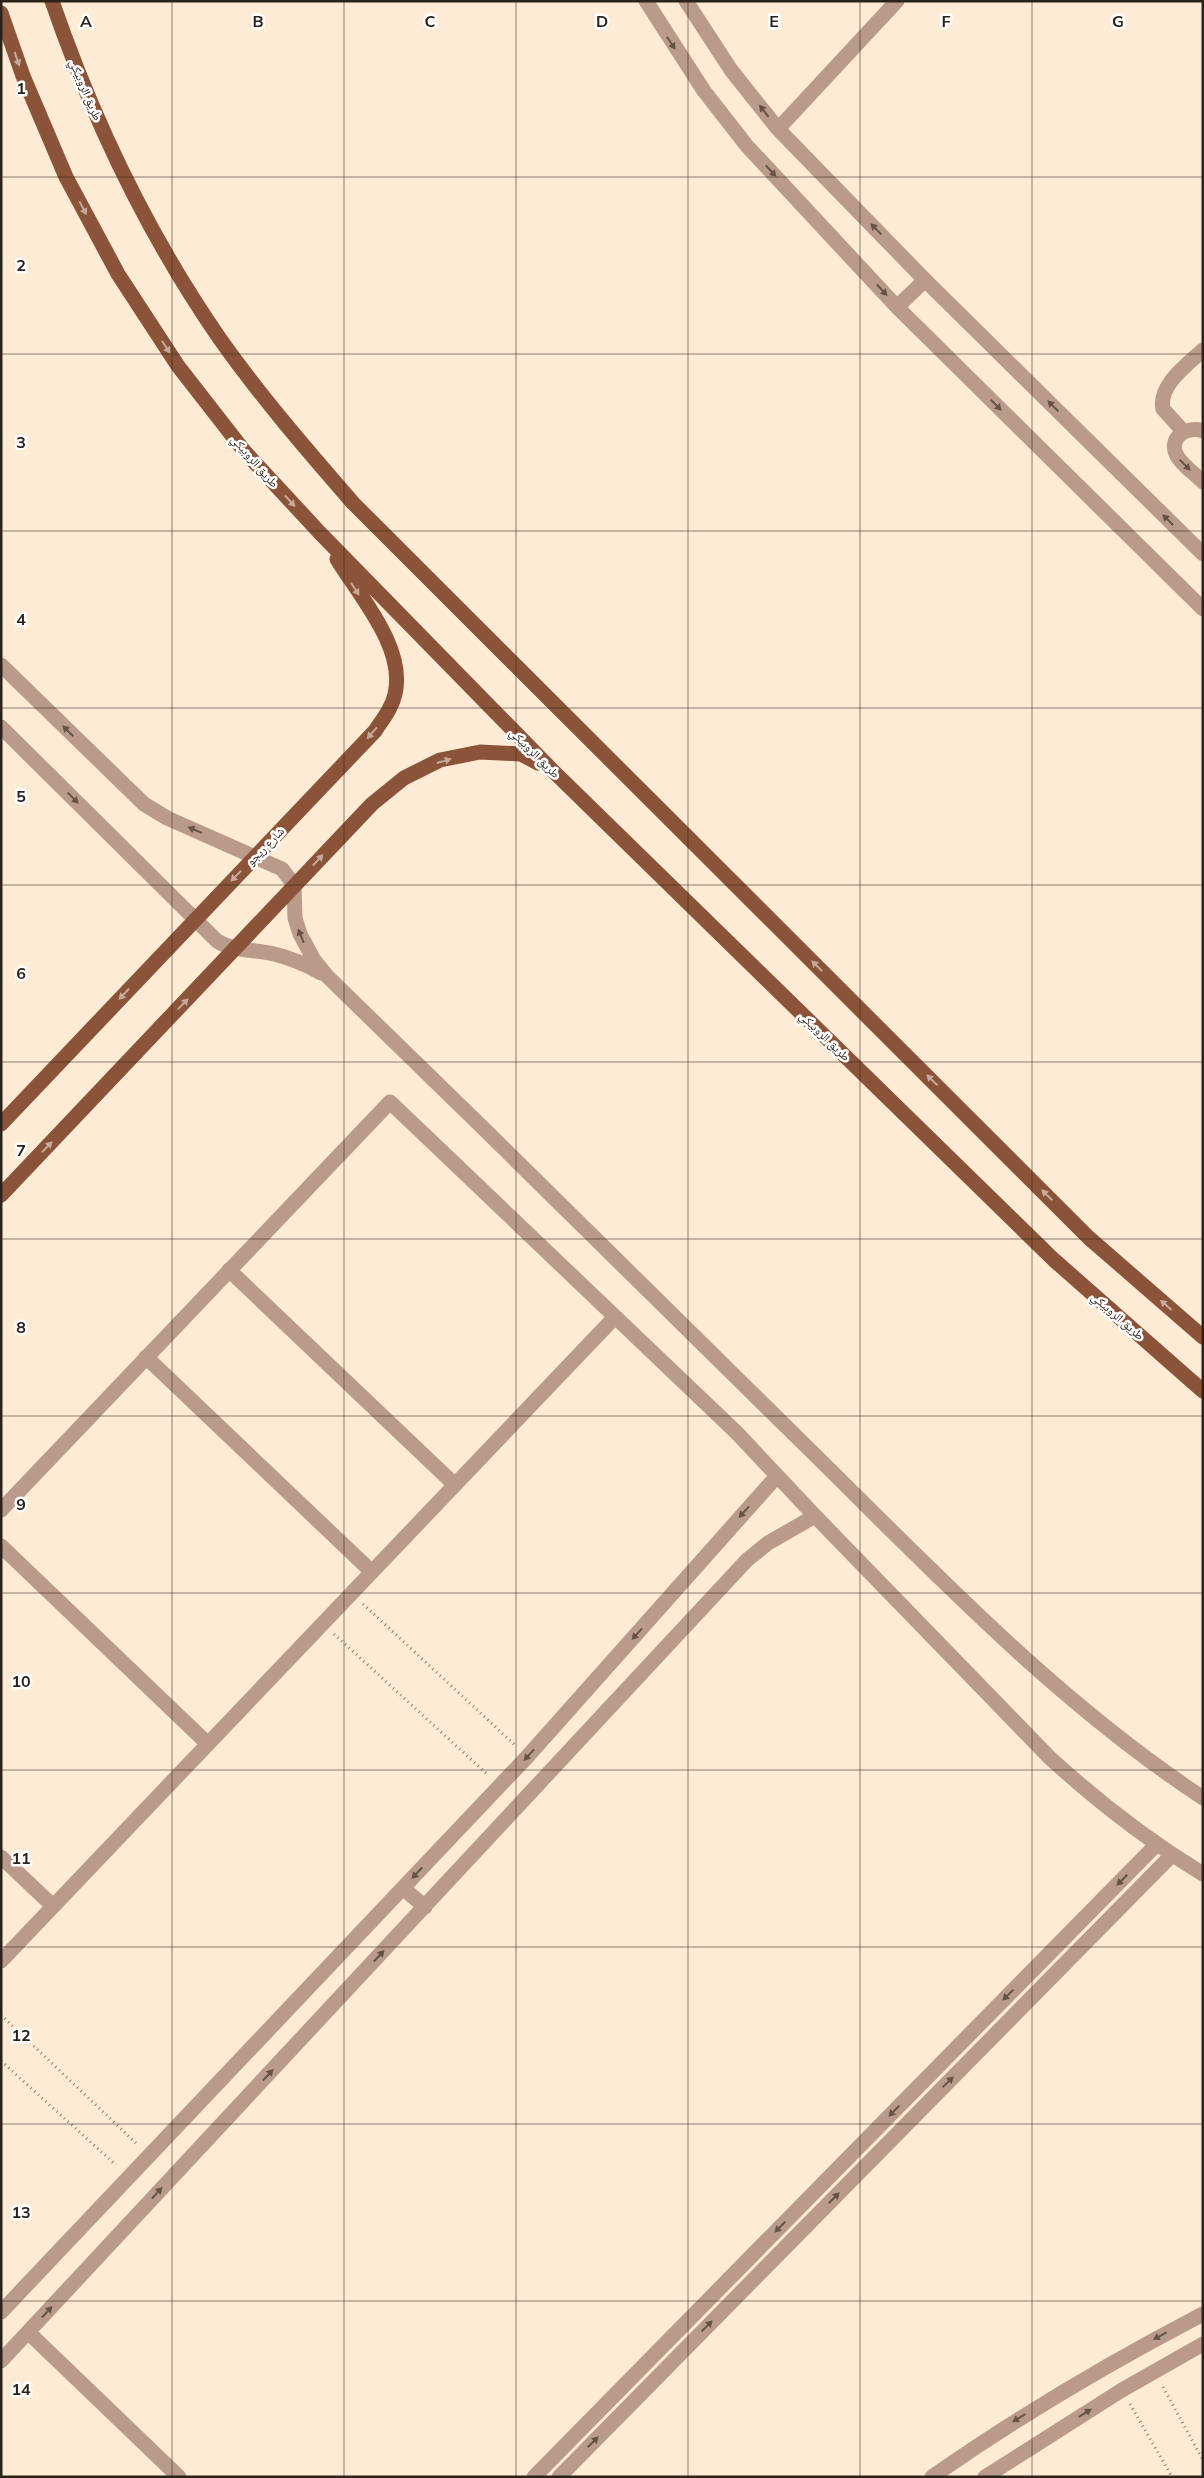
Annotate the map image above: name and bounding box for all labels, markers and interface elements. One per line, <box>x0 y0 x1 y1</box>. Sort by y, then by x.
text: A <box>80 11 92 31</box>
text: B <box>252 11 264 31</box>
text: C <box>425 11 436 31</box>
text: D <box>596 11 608 31</box>
text: E <box>769 11 779 31</box>
text: F <box>941 11 951 31</box>
text: G <box>1112 11 1124 31</box>
one-way arrow <box>667 36 676 50</box>
one-way arrow <box>14 52 21 67</box>
street label: طريق الروبيكي <box>64 57 106 124</box>
text: 1 <box>16 78 26 98</box>
one-way arrow <box>759 105 770 118</box>
one-way arrow <box>765 165 777 177</box>
one-way arrow <box>79 200 87 215</box>
one-way arrow <box>870 223 882 235</box>
text: 2 <box>16 255 26 275</box>
one-way arrow <box>876 284 888 296</box>
one-way arrow <box>161 340 171 354</box>
one-way arrow <box>990 399 1002 411</box>
one-way arrow <box>1047 400 1059 412</box>
text: 3 <box>16 432 26 452</box>
street label: طريق الروبيكي <box>226 432 282 492</box>
one-way arrow <box>1179 458 1191 470</box>
one-way arrow <box>284 494 296 506</box>
one-way arrow <box>1162 514 1174 526</box>
one-way arrow <box>351 582 360 595</box>
text: 4 <box>16 609 26 629</box>
one-way arrow <box>62 725 74 737</box>
street label: طريق الروبيكي <box>505 725 563 783</box>
one-way arrow <box>366 727 378 739</box>
one-way arrow <box>436 756 451 764</box>
text: 5 <box>16 786 26 806</box>
one-way arrow <box>67 792 79 804</box>
street label: شارع ريجو <box>243 823 288 869</box>
one-way arrow <box>187 825 202 833</box>
one-way arrow <box>312 854 324 866</box>
one-way arrow <box>230 870 242 882</box>
one-way arrow <box>297 928 305 943</box>
one-way arrow <box>811 960 823 972</box>
text: 6 <box>16 963 26 983</box>
one-way arrow <box>118 988 130 1000</box>
one-way arrow <box>177 998 189 1010</box>
street label: طريق الروبيكي <box>794 1008 854 1066</box>
one-way arrow <box>926 1075 938 1087</box>
text: 7 <box>16 1140 26 1160</box>
one-way arrow <box>41 1141 53 1153</box>
one-way arrow <box>1041 1189 1053 1201</box>
street label: طريق الروبيكي <box>1087 1289 1147 1345</box>
one-way arrow <box>1160 1300 1172 1311</box>
text: 8 <box>16 1317 26 1337</box>
text: 9 <box>16 1494 26 1514</box>
one-way arrow <box>739 1506 750 1519</box>
one-way arrow <box>631 1627 642 1640</box>
text: 10 <box>11 1671 31 1691</box>
one-way arrow <box>523 1749 534 1762</box>
text: 11 <box>11 1848 31 1868</box>
one-way arrow <box>411 1867 423 1879</box>
one-way arrow <box>1116 1873 1128 1885</box>
one-way arrow <box>373 1950 385 1962</box>
one-way arrow <box>1002 1989 1014 2001</box>
text: 12 <box>11 2025 31 2045</box>
one-way arrow <box>262 2069 274 2081</box>
one-way arrow <box>941 2076 953 2088</box>
one-way arrow <box>888 2105 900 2117</box>
one-way arrow <box>151 2188 163 2200</box>
one-way arrow <box>827 2192 839 2204</box>
text: 13 <box>11 2202 31 2222</box>
one-way arrow <box>774 2221 786 2233</box>
one-way arrow <box>41 2307 53 2319</box>
one-way arrow <box>701 2320 713 2332</box>
one-way arrow <box>1152 2332 1167 2340</box>
text: 14 <box>11 2379 31 2399</box>
one-way arrow <box>1079 2408 1092 2417</box>
one-way arrow <box>1013 2414 1026 2423</box>
one-way arrow <box>587 2436 599 2448</box>

